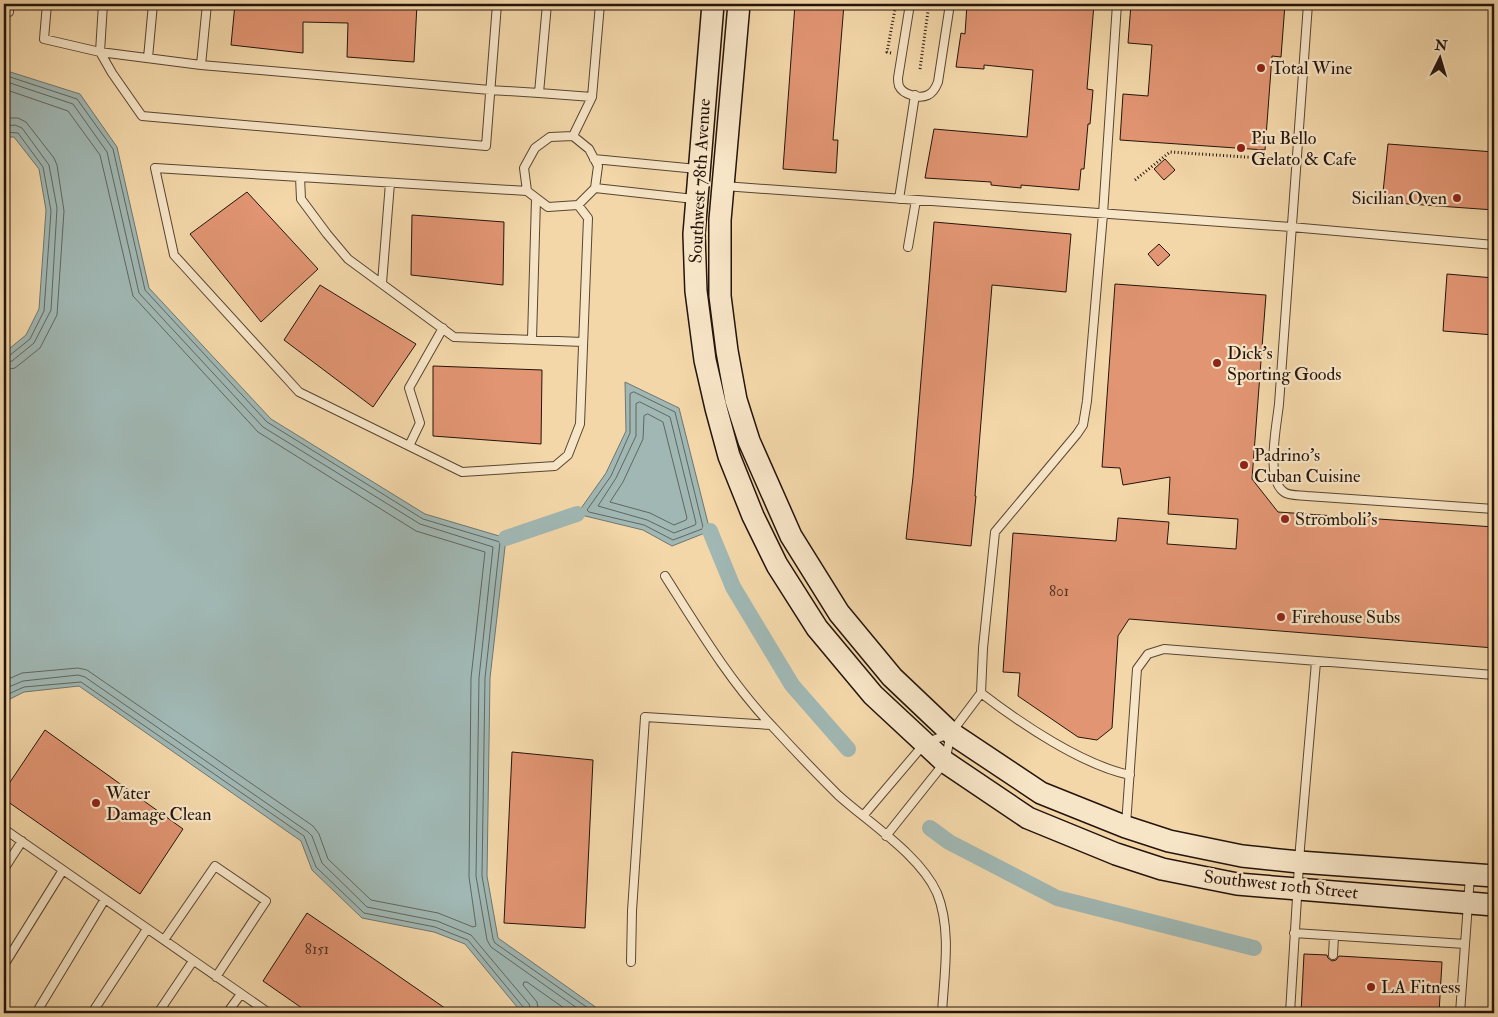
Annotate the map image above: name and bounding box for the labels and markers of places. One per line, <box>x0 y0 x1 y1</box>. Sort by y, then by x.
place label: Total Wine <box>1271 57 1353 80</box>
marker: Total Wine <box>1255 62 1267 74</box>
place label: Piu Bello Gelato & Cafe <box>1251 127 1357 171</box>
marker: Piu Bello Gelato & Cafe <box>1235 142 1247 154</box>
place label: Sicilian Oven <box>1351 187 1447 210</box>
marker: Sicilian Oven <box>1451 192 1463 204</box>
place label: Dick's Sporting Goods <box>1227 342 1342 386</box>
marker: Dick's Sporting Goods <box>1211 357 1223 369</box>
place label: Padrino's Cuban Cuisine <box>1254 444 1361 488</box>
marker: Padrino's Cuban Cuisine <box>1238 459 1250 471</box>
place label: Stromboli's <box>1295 508 1377 531</box>
marker: Stromboli's <box>1279 513 1291 525</box>
place label: Firehouse Subs <box>1291 606 1400 629</box>
marker: Firehouse Subs <box>1275 611 1287 623</box>
place label: Water Damage Clean <box>105 782 212 826</box>
marker: Water Damage Clean <box>90 797 102 809</box>
place label: LA Fitness <box>1381 976 1460 999</box>
marker: LA Fitness <box>1365 981 1377 993</box>

